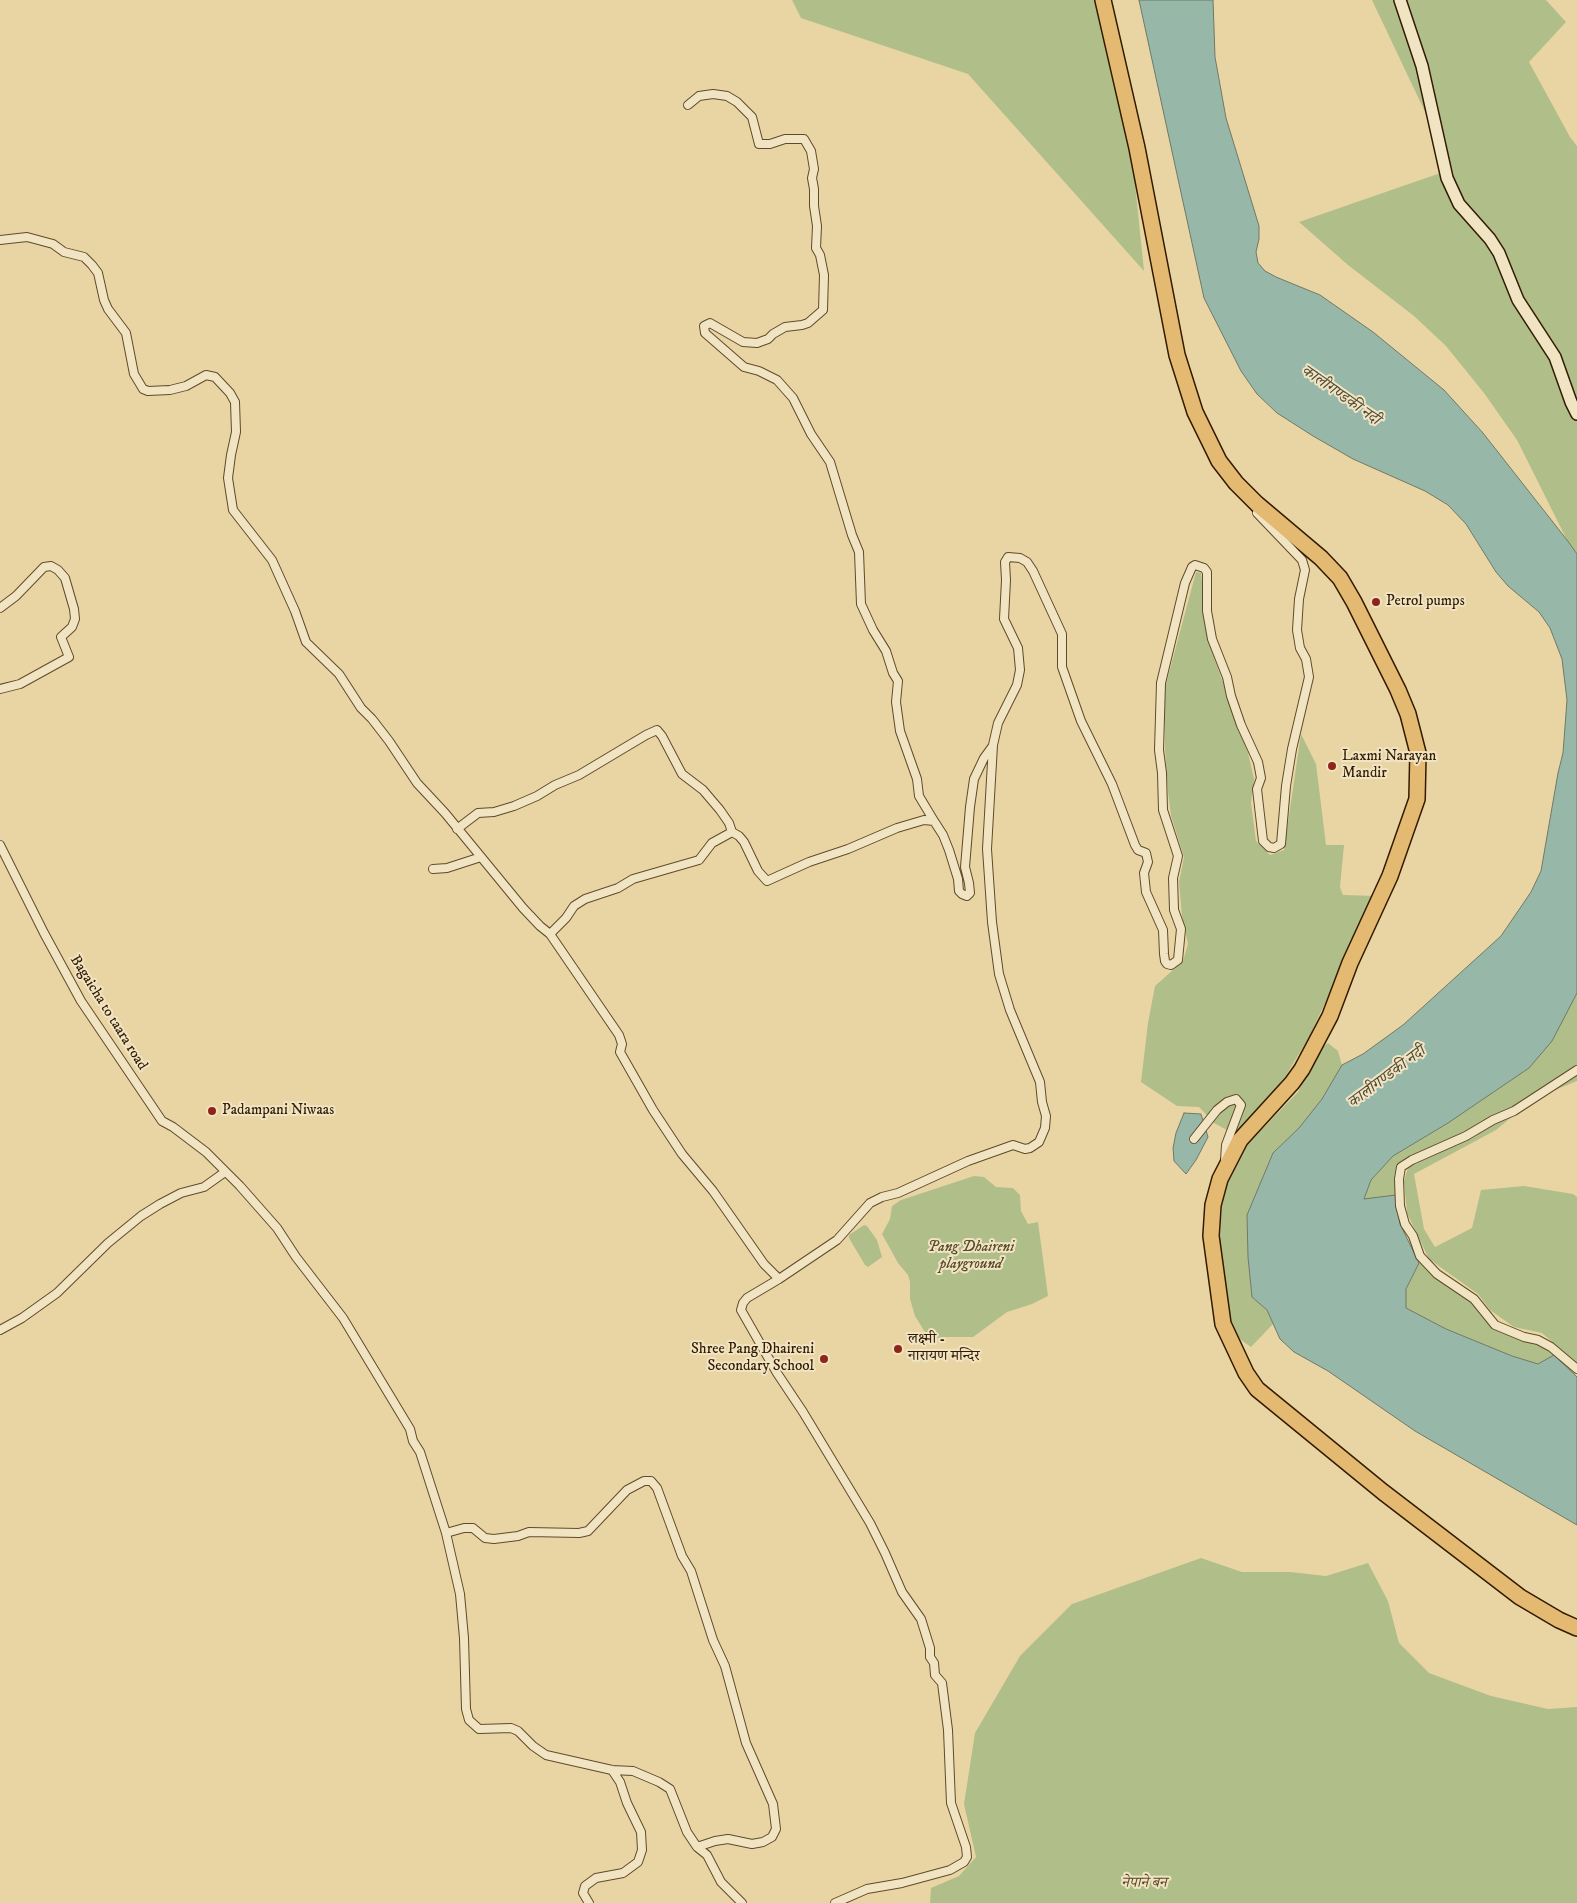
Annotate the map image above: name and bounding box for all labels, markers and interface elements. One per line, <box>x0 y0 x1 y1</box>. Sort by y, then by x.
water label: कालीगण्डकी नदी <box>1297 362 1383 430</box>
place label: Petrol pumps <box>1386 593 1465 611</box>
marker: Petrol pumps <box>1370 596 1382 608</box>
place label: Laxmi Narayan Mandir <box>1342 748 1436 783</box>
marker: Laxmi Narayan Mandir <box>1326 760 1338 772</box>
street label: Bagaicha to taara road <box>65 952 151 1074</box>
water label: कालीगण्डकी नदी <box>1344 1043 1430 1113</box>
place label: Padampani Niwaas <box>222 1102 334 1120</box>
marker: Padampani Niwaas <box>206 1105 218 1117</box>
park label: Pang Dhaireni playground <box>928 1239 1014 1274</box>
place label: लक्ष्मी - नारायण मन्दिर <box>908 1331 980 1366</box>
place label: Shree Pang Dhaireni Secondary School <box>691 1341 814 1376</box>
marker: लक्ष्मी - नारायण मन्दिर <box>892 1343 904 1355</box>
marker: Shree Pang Dhaireni Secondary School <box>818 1353 830 1365</box>
park label: नेपाने बन <box>1121 1875 1167 1893</box>

